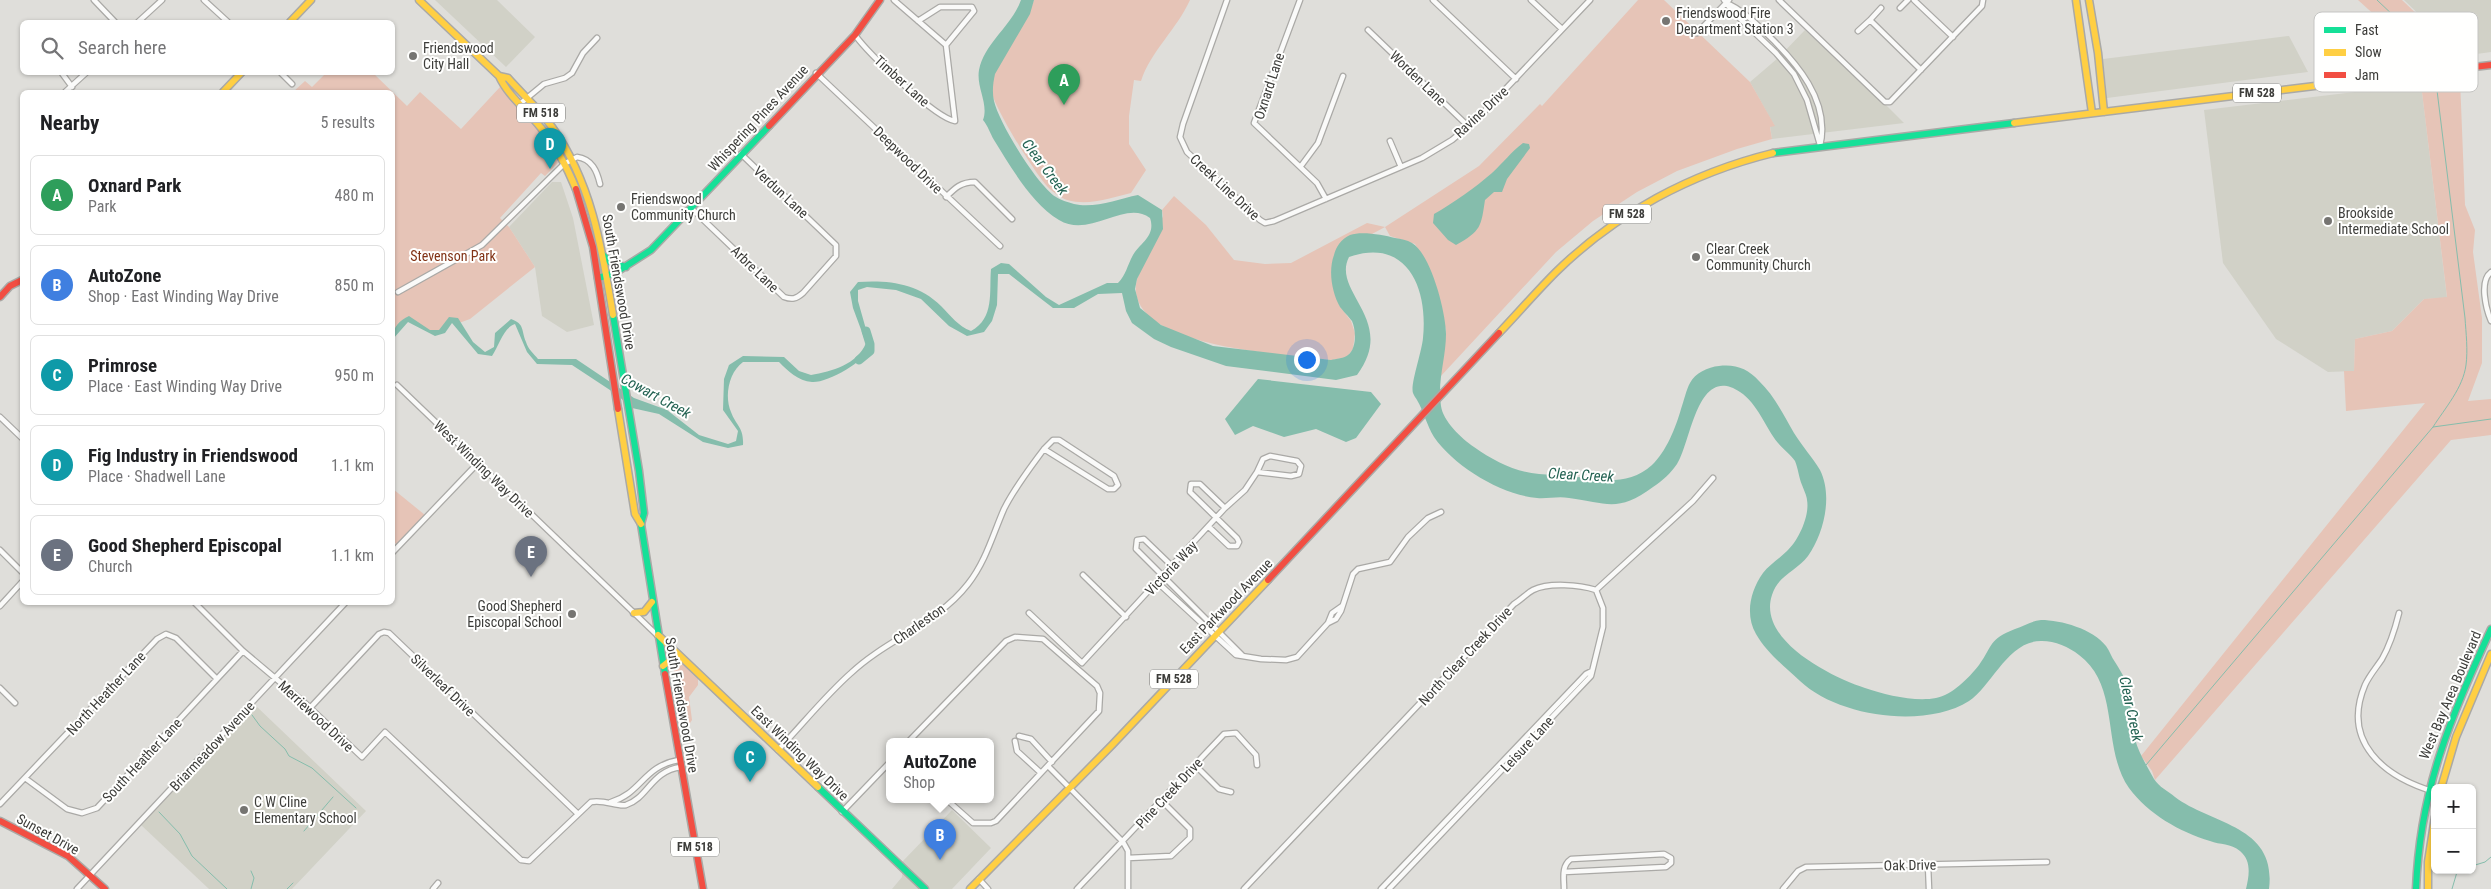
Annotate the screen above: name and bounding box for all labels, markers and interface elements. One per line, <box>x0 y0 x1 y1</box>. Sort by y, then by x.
place label: Friendswood Fire Department Station 3 <box>1676 5 1794 37</box>
legend <box>2314 12 2478 92</box>
marker: Friendswood Fire Department Station 3 <box>1660 15 1672 27</box>
search box <box>20 20 395 75</box>
text: Fast <box>2355 22 2379 38</box>
icon: search <box>38 34 66 62</box>
text: Search here <box>78 36 166 59</box>
place label: Friendswood City Hall <box>423 40 494 72</box>
text: Slow <box>2355 44 2382 60</box>
street label: Worden Lane <box>1387 47 1450 109</box>
marker: Friendswood City Hall <box>407 50 419 62</box>
street label: Oxnard Lane <box>1251 50 1287 121</box>
street label: Timber Lane <box>871 52 933 110</box>
street label: Whispering Pines Avenue <box>705 61 812 174</box>
pin: A <box>1048 64 1080 105</box>
text: Jam <box>2355 67 2379 83</box>
street label: Ravine Drive <box>1451 83 1512 141</box>
road number: FM 528 <box>2233 84 2281 102</box>
road number: FM 518 <box>517 104 565 122</box>
text: Nearby <box>40 111 99 135</box>
text: 5 results <box>320 113 375 132</box>
street label: Deepwood Drive <box>870 123 946 197</box>
pin: D <box>534 128 566 169</box>
water label: Clear Creek <box>1018 135 1072 199</box>
street label: Creek Line Drive <box>1187 151 1263 224</box>
street label: Verdun Lane <box>750 163 812 222</box>
text: Oxnard Park <box>88 174 181 197</box>
text: A <box>52 186 62 205</box>
text: 480 m <box>335 186 374 205</box>
place label: Friendswood Community Church <box>631 191 736 223</box>
text: Park <box>88 197 117 216</box>
marker: Friendswood Community Church <box>615 201 627 213</box>
road number: FM 528 <box>1603 204 1651 223</box>
place label: Brookside Intermediate School <box>2338 205 2449 237</box>
street label: South Friendswood Drive <box>599 213 639 351</box>
marker: Brookside Intermediate School <box>2322 215 2334 227</box>
place label: Clear Creek Community Church <box>1706 241 1811 273</box>
street label: Arbre Lane <box>728 242 782 296</box>
park label: Stevenson Park <box>410 248 496 264</box>
marker: Clear Creek Community Church <box>1690 251 1702 263</box>
text: AutoZone <box>88 264 161 287</box>
text: B <box>53 276 61 295</box>
text: 850 m <box>335 276 374 295</box>
text: Shop · East Winding Way Drive <box>88 287 279 306</box>
your location <box>1294 347 1320 373</box>
text: Primrose <box>88 354 157 377</box>
text: C <box>52 366 62 385</box>
text: 950 m <box>335 366 374 385</box>
water label: Cowart Creek <box>618 369 695 423</box>
text: Place · East Winding Way Drive <box>88 377 282 396</box>
street label: West Winding Way Drive <box>431 417 538 521</box>
text: Fig Industry in Friendswood <box>88 444 298 467</box>
text: D <box>52 456 62 475</box>
text: 1.1 km <box>331 456 374 475</box>
water label: Clear Creek <box>1548 464 1615 486</box>
text: Place · Shadwell Lane <box>88 467 225 486</box>
text: Good Shepherd Episcopal <box>88 534 282 557</box>
pin: E <box>515 536 547 577</box>
street label: Victoria Way <box>1142 537 1200 599</box>
text: E <box>53 546 61 565</box>
text: 1.1 km <box>331 546 374 565</box>
street label: East Parkwood Avenue <box>1176 555 1276 657</box>
text: Church <box>88 557 132 576</box>
place label: Good Shepherd Episcopal School <box>467 598 562 630</box>
street label: Charleston <box>890 600 948 648</box>
street label: North Clear Creek Drive <box>1415 603 1515 709</box>
marker: Good Shepherd Episcopal School <box>566 608 578 620</box>
street label: West Bay Area Boulevard <box>2416 629 2484 761</box>
street label: South Friendswood Drive <box>662 636 702 774</box>
street label: North Heather Lane <box>63 648 149 738</box>
street label: Silverleaf Drive <box>408 651 479 720</box>
road number: FM 528 <box>1150 670 1198 689</box>
water label: Clear Creek <box>2115 675 2147 744</box>
street label: Merriewood Drive <box>275 677 357 755</box>
street label: Briarmeadow Avenue <box>166 698 258 794</box>
street label: East Winding Way Drive <box>748 702 852 804</box>
street label: Leisure Lane <box>1497 713 1557 775</box>
street label: South Heather Lane <box>99 714 185 805</box>
popup <box>886 738 994 803</box>
pin: C <box>734 741 766 782</box>
text: AutoZone <box>903 750 977 773</box>
street label: Pine Creek Drive <box>1132 754 1206 831</box>
text: Shop <box>903 773 935 792</box>
map controls <box>2431 784 2476 874</box>
button: + <box>2431 784 2476 829</box>
place label: C W Cline Elementary School <box>254 794 357 826</box>
marker: C W Cline Elementary School <box>238 804 250 816</box>
street label: Sunset Drive <box>14 810 82 858</box>
pin: B <box>924 819 956 860</box>
button: − <box>2431 829 2476 874</box>
road number: FM 518 <box>671 838 719 856</box>
street label: Oak Drive <box>1884 857 1937 873</box>

